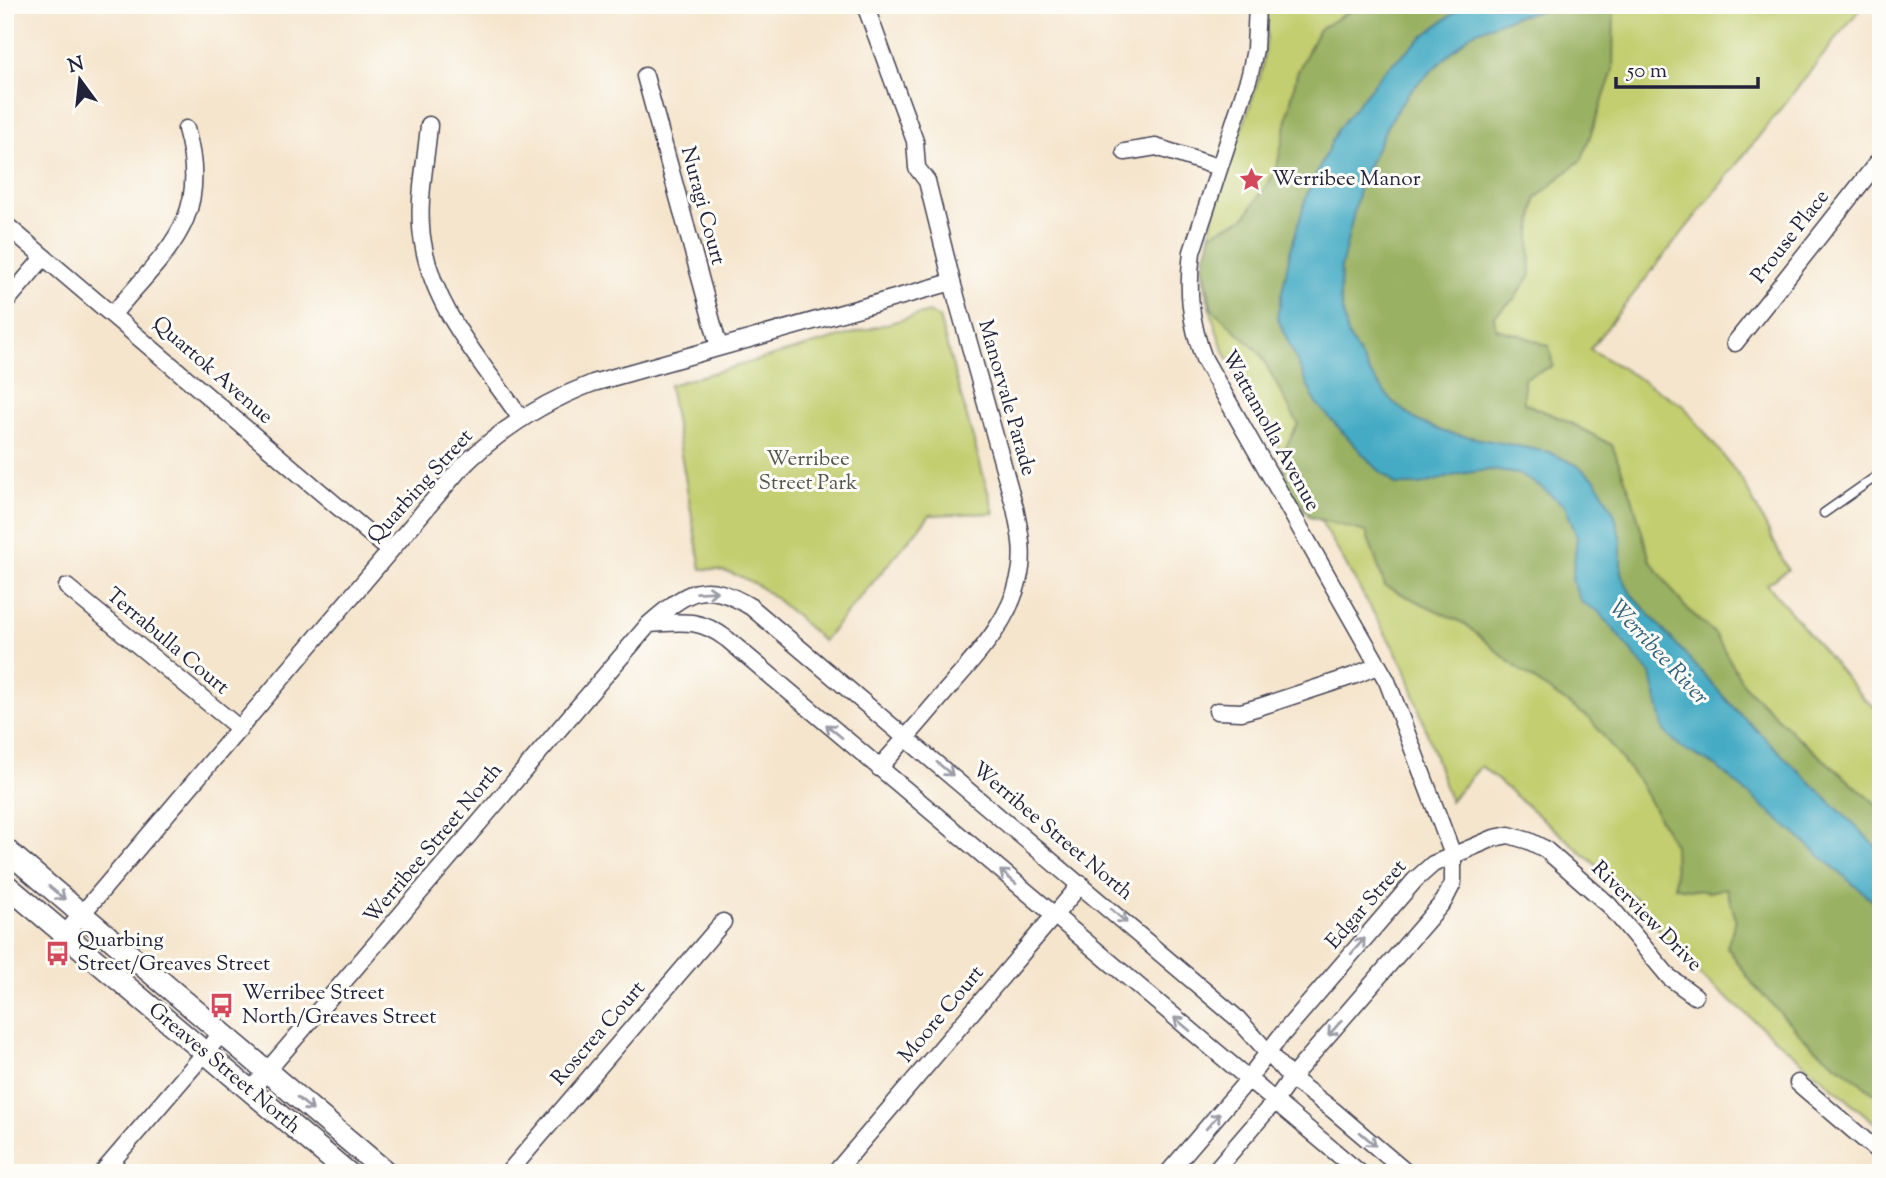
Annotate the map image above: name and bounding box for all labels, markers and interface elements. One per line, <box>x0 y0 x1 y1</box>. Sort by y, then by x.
north arrow <box>46 46 116 116</box>
scale bar <box>1616 46 1758 90</box>
text: N <box>65 51 87 81</box>
text: 50 m <box>1626 57 1667 87</box>
street label: Nuragi Court <box>672 143 732 269</box>
place label: Werribee Manor <box>1272 165 1421 195</box>
place icon: Werribee Manor <box>1238 166 1266 194</box>
street label: Prouse Place <box>1745 184 1837 290</box>
street label: Quartok Avenue <box>145 310 279 432</box>
street label: Manorvale Parade <box>969 317 1043 479</box>
street label: Wattamolla Avenue <box>1213 345 1327 517</box>
street label: Quarbing Street <box>361 423 481 551</box>
park label: Werribee Street Park <box>759 445 858 499</box>
street label: Terrabulla Court <box>99 582 235 702</box>
one-way arrow <box>695 586 718 599</box>
water label: Werribee River <box>1600 593 1716 713</box>
one-way arrow <box>826 723 844 739</box>
street label: Werribee Street North <box>965 756 1139 908</box>
street label: Werribee Street North <box>358 757 510 931</box>
one-way arrow <box>936 761 954 777</box>
street label: Edgar Street <box>1319 853 1415 957</box>
street label: Riverview Drive <box>1584 855 1708 979</box>
one-way arrow <box>1000 870 1018 885</box>
one-way arrow <box>48 885 66 901</box>
one-way arrow <box>1109 908 1127 924</box>
place label: Quarbing Street/Greaves Street <box>77 926 270 980</box>
one-way arrow <box>1350 938 1366 956</box>
bus stop icon: Quarbing Street/Greaves Street <box>43 939 71 967</box>
street label: Moore Court <box>892 960 992 1070</box>
street label: Roscrea Court <box>545 975 653 1093</box>
place label: Werribee Street North/Greaves Street <box>242 979 436 1033</box>
bus stop icon: Werribee Street North/Greaves Street <box>208 992 236 1020</box>
street label: Greaves Street North <box>141 996 307 1142</box>
one-way arrow <box>1174 1016 1192 1032</box>
one-way arrow <box>1327 1019 1343 1037</box>
one-way arrow <box>296 1096 314 1112</box>
one-way arrow <box>1205 1112 1221 1130</box>
one-way arrow <box>1359 1131 1377 1147</box>

